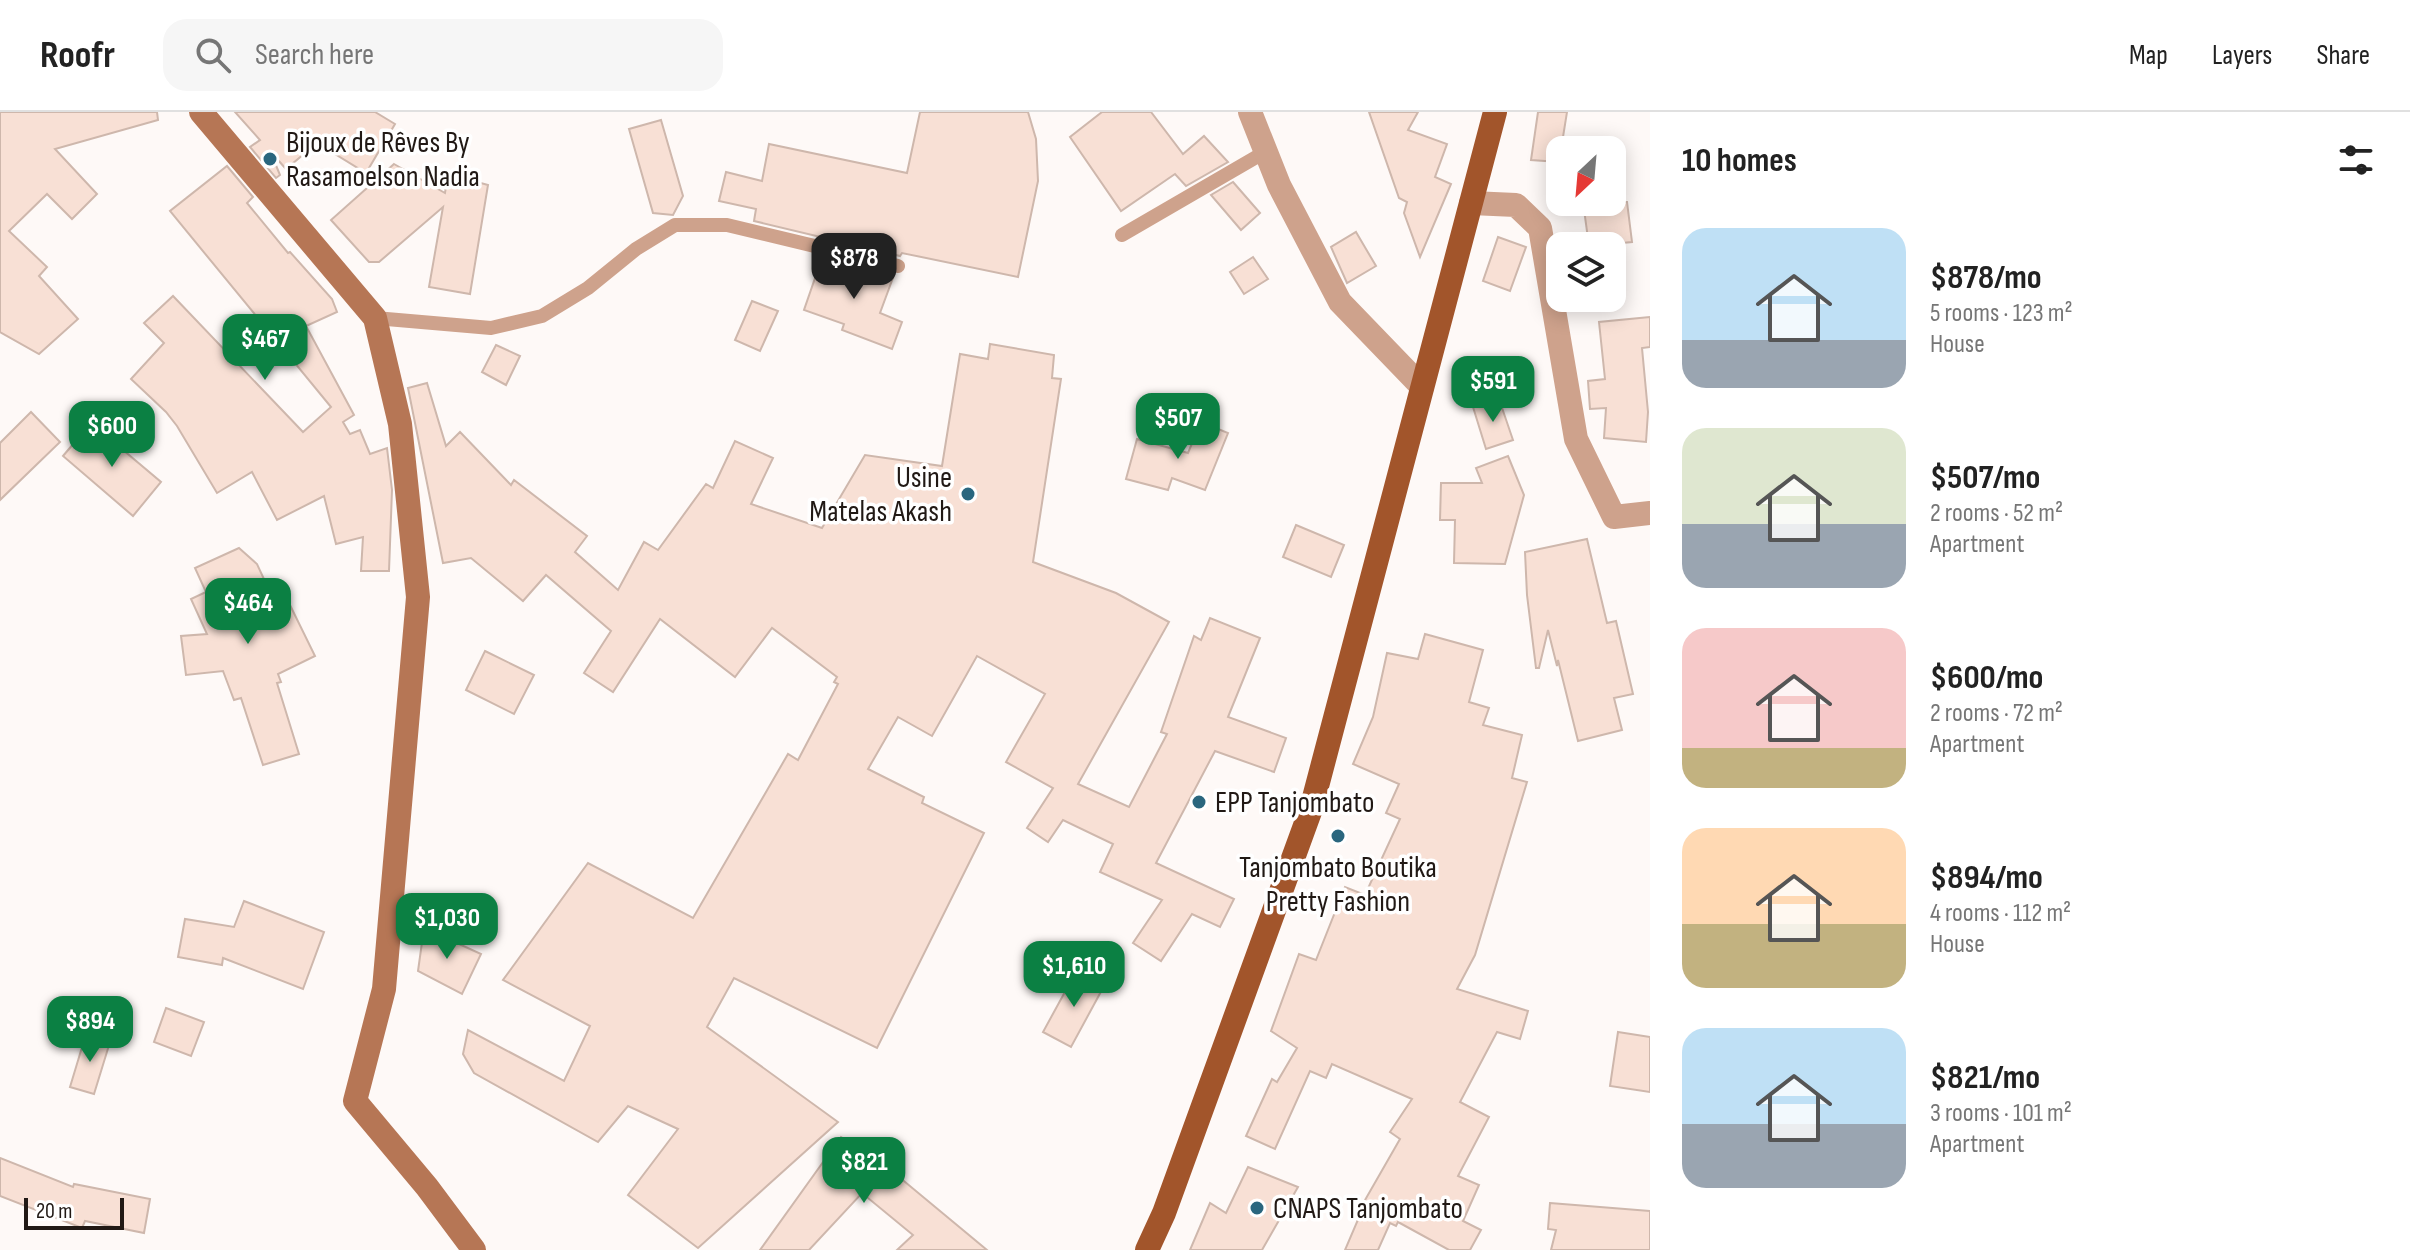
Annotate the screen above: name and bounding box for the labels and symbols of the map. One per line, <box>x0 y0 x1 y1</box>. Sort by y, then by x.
place label: Bijoux de Rêves By Rasamoelson Nadia <box>286 125 480 195</box>
north arrow <box>1546 136 1626 216</box>
marker: Bijoux de Rêves By Rasamoelson Nadia <box>261 150 279 168</box>
pin: $878 <box>807 233 901 301</box>
pin: $467 <box>218 314 312 382</box>
pin: $591 <box>1446 356 1540 424</box>
pin: $507 <box>1131 393 1225 461</box>
pin: $600 <box>65 401 159 469</box>
place label: Usine Matelas Akash <box>809 460 952 530</box>
marker: Usine Matelas Akash <box>959 485 977 503</box>
pin: $464 <box>201 578 295 646</box>
place label: EPP Tanjombato <box>1215 785 1374 821</box>
marker: EPP Tanjombato <box>1190 793 1208 811</box>
marker: Tanjombato Boutika Pretty Fashion <box>1329 827 1347 845</box>
place label: Tanjombato Boutika Pretty Fashion <box>1239 850 1437 920</box>
pin: $1,030 <box>382 893 512 961</box>
pin: $1,610 <box>1009 941 1139 1009</box>
pin: $894 <box>43 996 137 1064</box>
pin: $821 <box>817 1137 911 1205</box>
place label: CNAPS Tanjombato <box>1273 1191 1463 1227</box>
scale bar <box>24 1194 124 1230</box>
marker: CNAPS Tanjombato <box>1248 1199 1266 1217</box>

